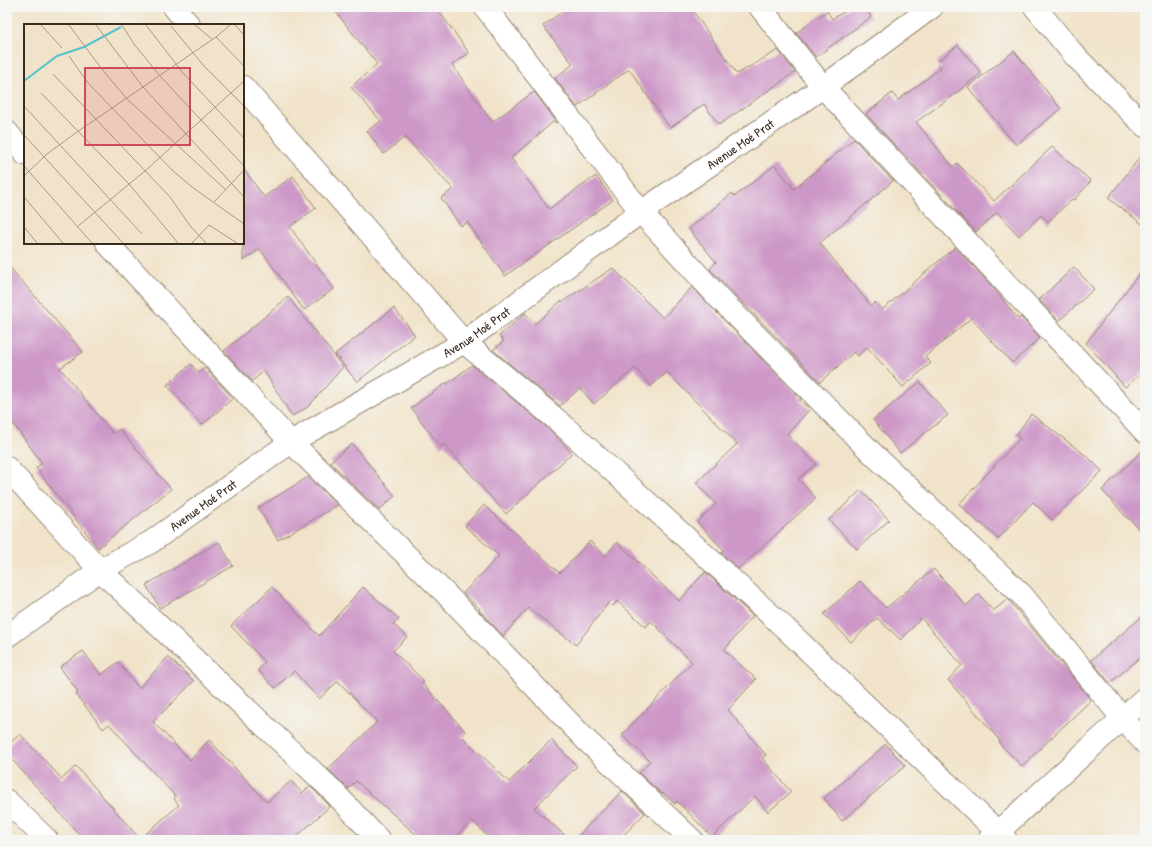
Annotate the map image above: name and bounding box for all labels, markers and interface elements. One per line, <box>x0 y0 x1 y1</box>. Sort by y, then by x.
inset map <box>24 24 244 244</box>
street label: Avenue Moé Prat <box>703 114 778 173</box>
street label: Avenue Moé Prat <box>439 302 514 361</box>
street label: Avenue Moé Prat <box>166 475 240 535</box>

